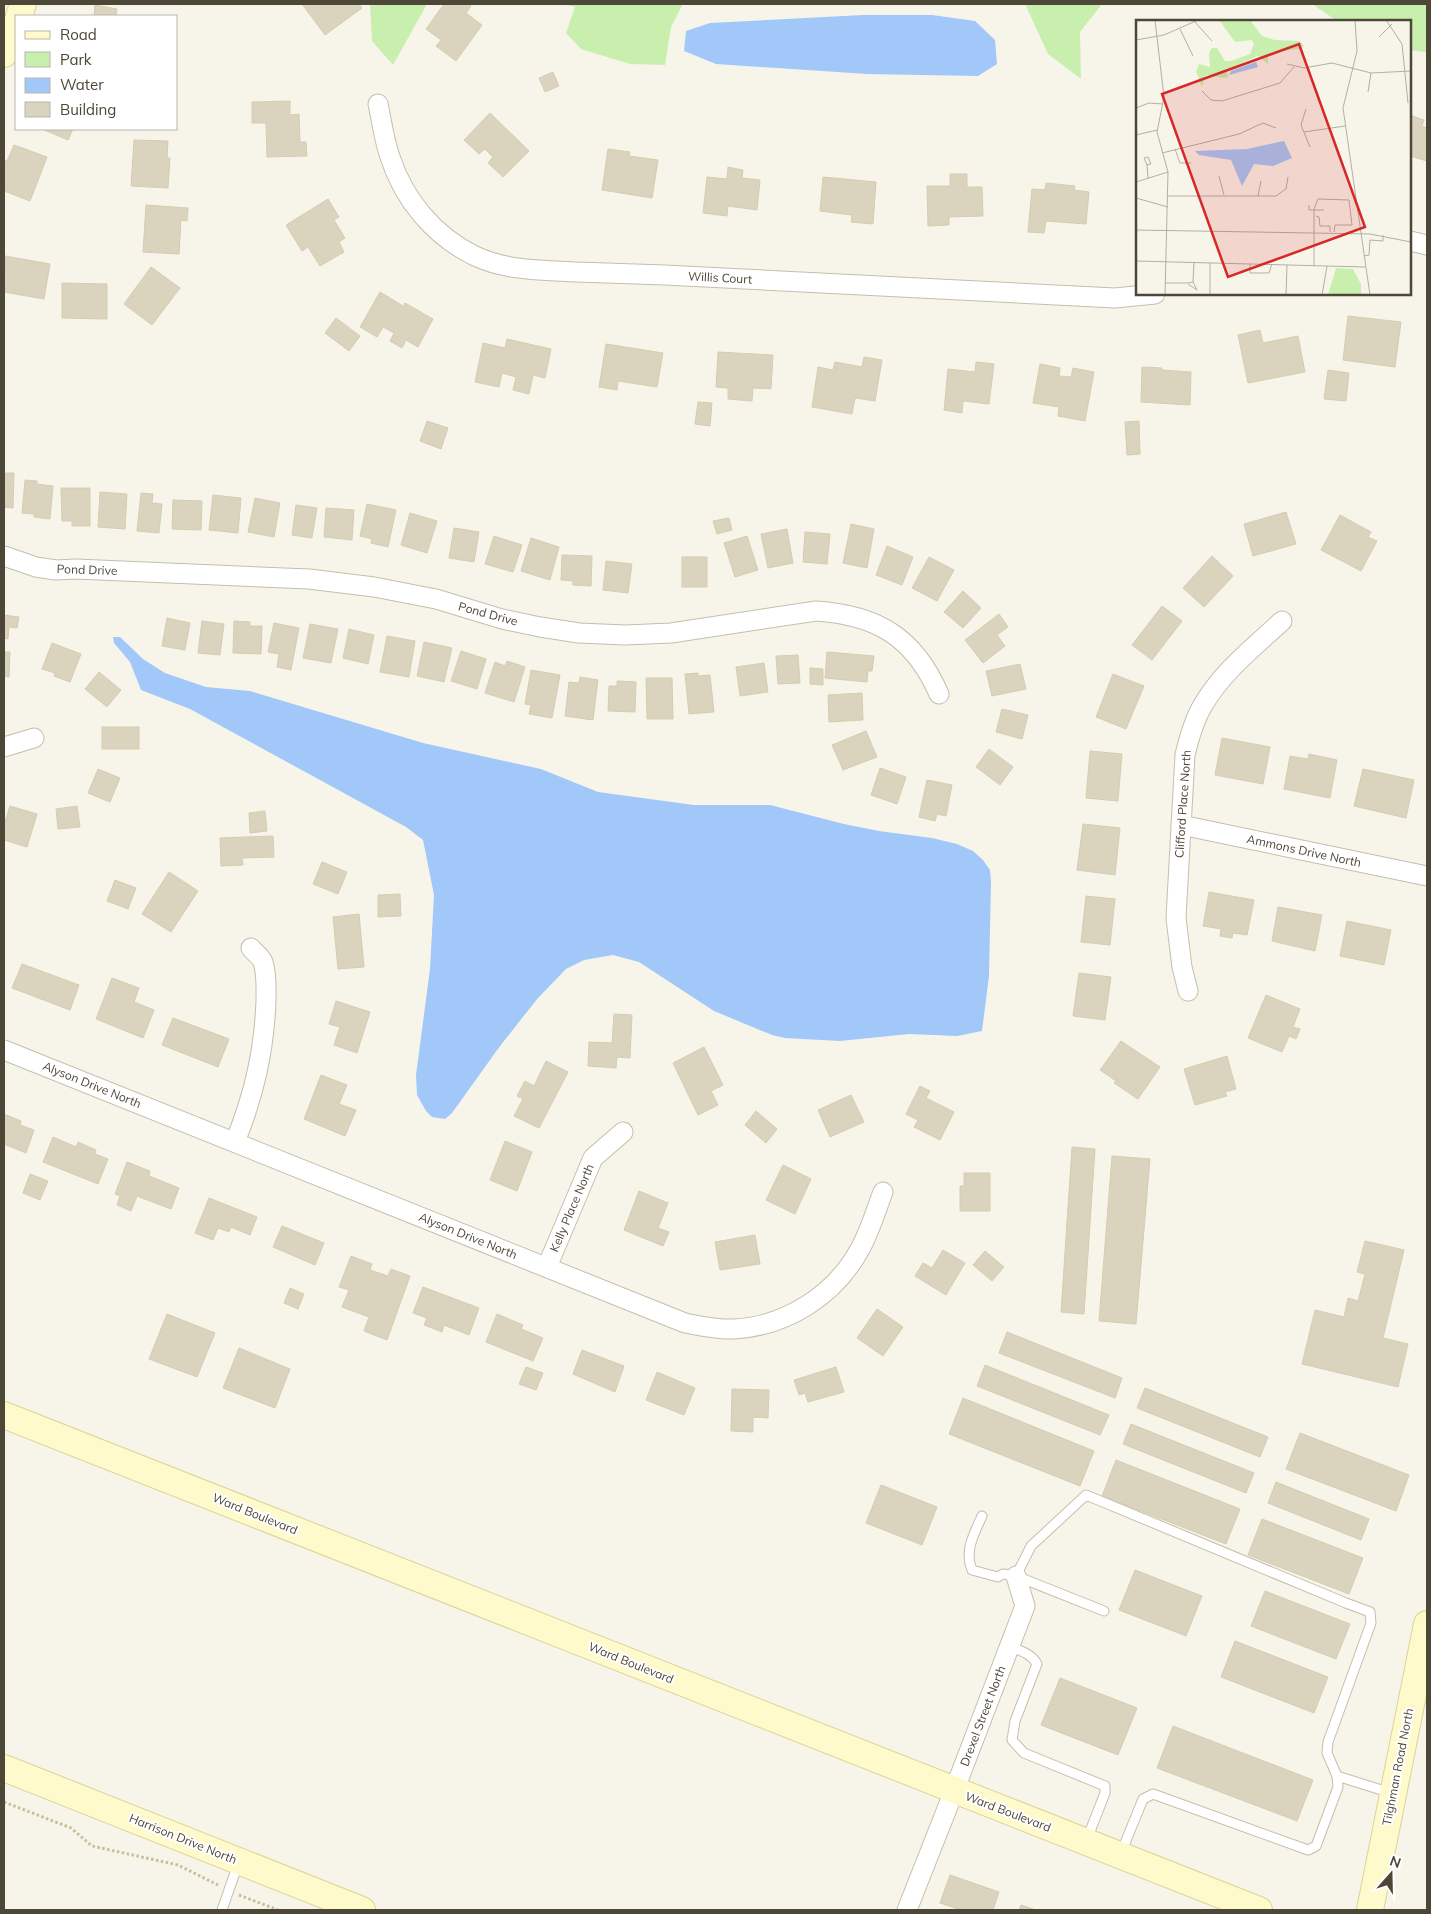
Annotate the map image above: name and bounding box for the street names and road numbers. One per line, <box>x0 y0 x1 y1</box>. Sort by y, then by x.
street label: Willis Court <box>688 268 753 287</box>
street label: Pond Drive <box>56 561 118 578</box>
street label: Pond Drive <box>457 598 519 629</box>
street label: Clifford Place North <box>1171 749 1194 858</box>
street label: Ammons Drive North <box>1245 831 1363 870</box>
street label: Alyson Drive North <box>41 1058 144 1111</box>
street label: Kelly Place North <box>546 1161 597 1254</box>
street label: Alyson Drive North <box>417 1209 520 1262</box>
street label: Ward Boulevard <box>210 1490 300 1537</box>
street label: Ward Boulevard <box>586 1639 676 1686</box>
street label: Drexel Street North <box>956 1663 1009 1768</box>
street label: Tilghman Road North <box>1379 1707 1416 1827</box>
street label: Ward Boulevard <box>963 1788 1053 1835</box>
street label: Harrison Drive North <box>127 1810 239 1867</box>

